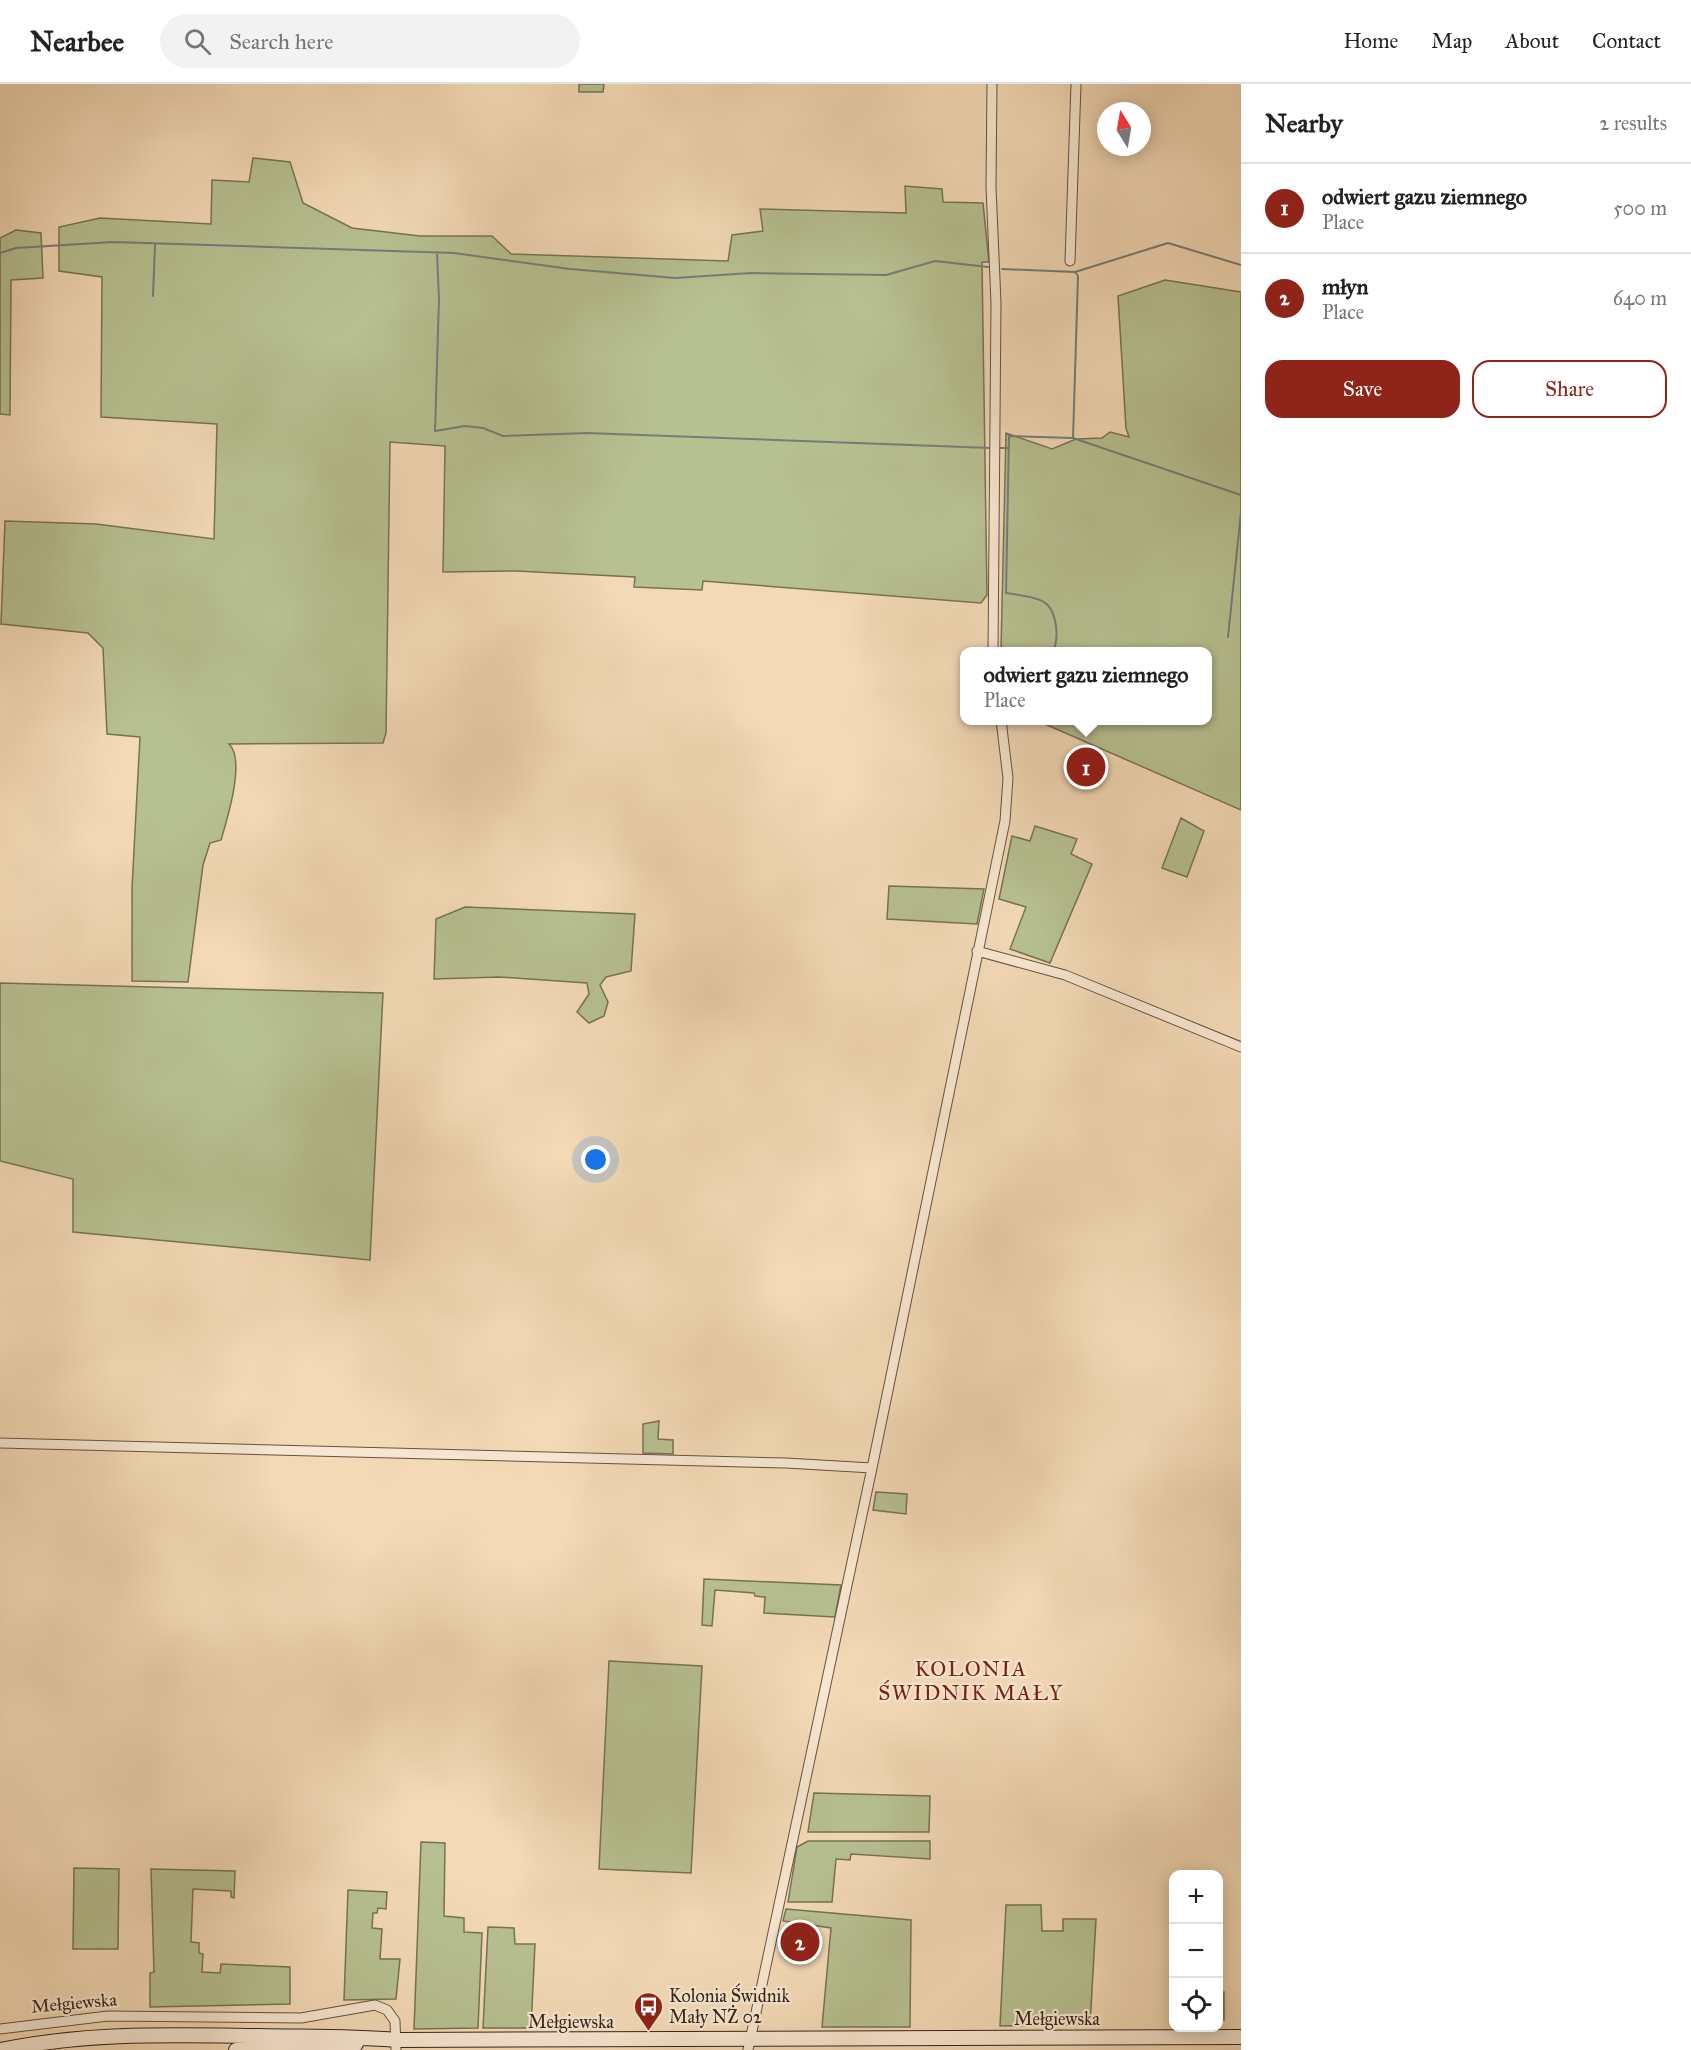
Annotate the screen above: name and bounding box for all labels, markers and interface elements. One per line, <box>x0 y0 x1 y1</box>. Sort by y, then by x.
search box <box>160 14 580 68</box>
text: Nearbee <box>30 24 124 59</box>
icon: search <box>181 25 214 58</box>
text: Search here <box>229 28 333 55</box>
text: Home <box>1343 28 1398 54</box>
text: Map <box>1431 28 1472 54</box>
text: About <box>1505 28 1559 54</box>
text: Contact <box>1592 28 1661 54</box>
north arrow <box>1097 102 1151 156</box>
text: Nearby <box>1265 107 1343 139</box>
text: 2 results <box>1599 111 1667 135</box>
text: odwiert gazu ziemnego <box>1322 183 1527 210</box>
text: 1 <box>1281 196 1288 220</box>
text: 500 m <box>1613 196 1667 220</box>
text: Place <box>1322 210 1364 234</box>
text: młyn <box>1322 273 1368 300</box>
text: 2 <box>1280 286 1289 310</box>
text: 640 m <box>1613 286 1667 310</box>
text: Place <box>1322 300 1364 324</box>
button: Save <box>1265 360 1460 418</box>
button: Share <box>1472 360 1667 418</box>
popup <box>960 647 1212 725</box>
text: odwiert gazu ziemnego <box>983 661 1189 688</box>
text: Place <box>983 688 1026 712</box>
pin: 1 <box>1066 744 1106 790</box>
your location <box>581 1145 610 1174</box>
district label: KOLONIA ŚWIDNIK MAŁY <box>878 1656 1064 1706</box>
map controls <box>1169 1870 1223 2032</box>
button: + <box>1169 1870 1223 1924</box>
pin: 2 <box>780 1920 820 1964</box>
button: − <box>1169 1924 1223 1978</box>
button: locate <box>1169 1978 1223 2032</box>
place label: Kolonia Świdnik Mały NŻ 02 <box>669 1983 790 2028</box>
street label: Mełgiewska <box>30 1988 118 2019</box>
bus stop icon: Kolonia Świdnik Mały NŻ 02 <box>632 1990 664 2032</box>
street label: Mełgiewska <box>1014 2008 1100 2031</box>
street label: Mełgiewska <box>528 2011 614 2034</box>

